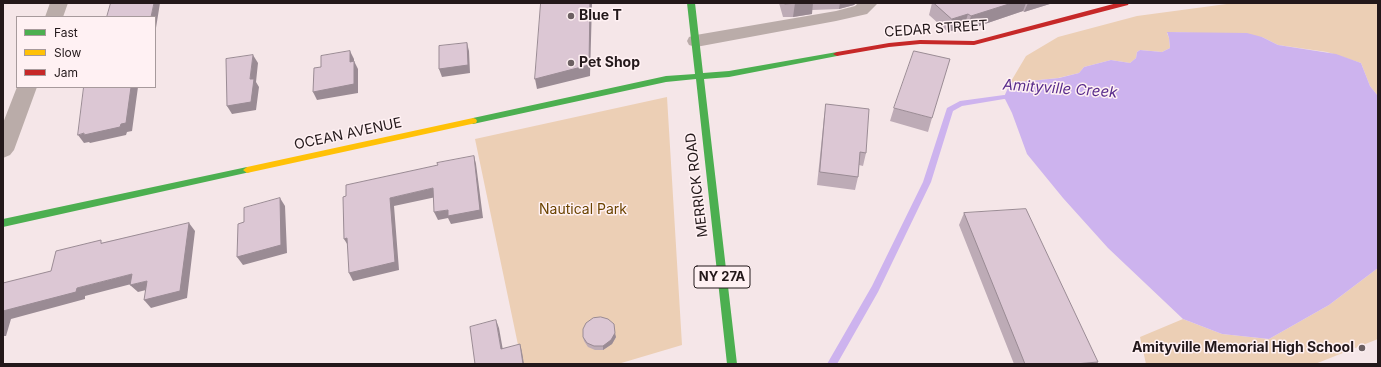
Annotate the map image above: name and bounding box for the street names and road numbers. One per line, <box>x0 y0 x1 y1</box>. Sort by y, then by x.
street label: CEDAR STREET <box>884 17 988 41</box>
street label: OCEAN AVENUE <box>293 114 403 154</box>
street label: MERRICK ROAD <box>682 132 712 238</box>
road number: NY 27A <box>694 266 750 288</box>

